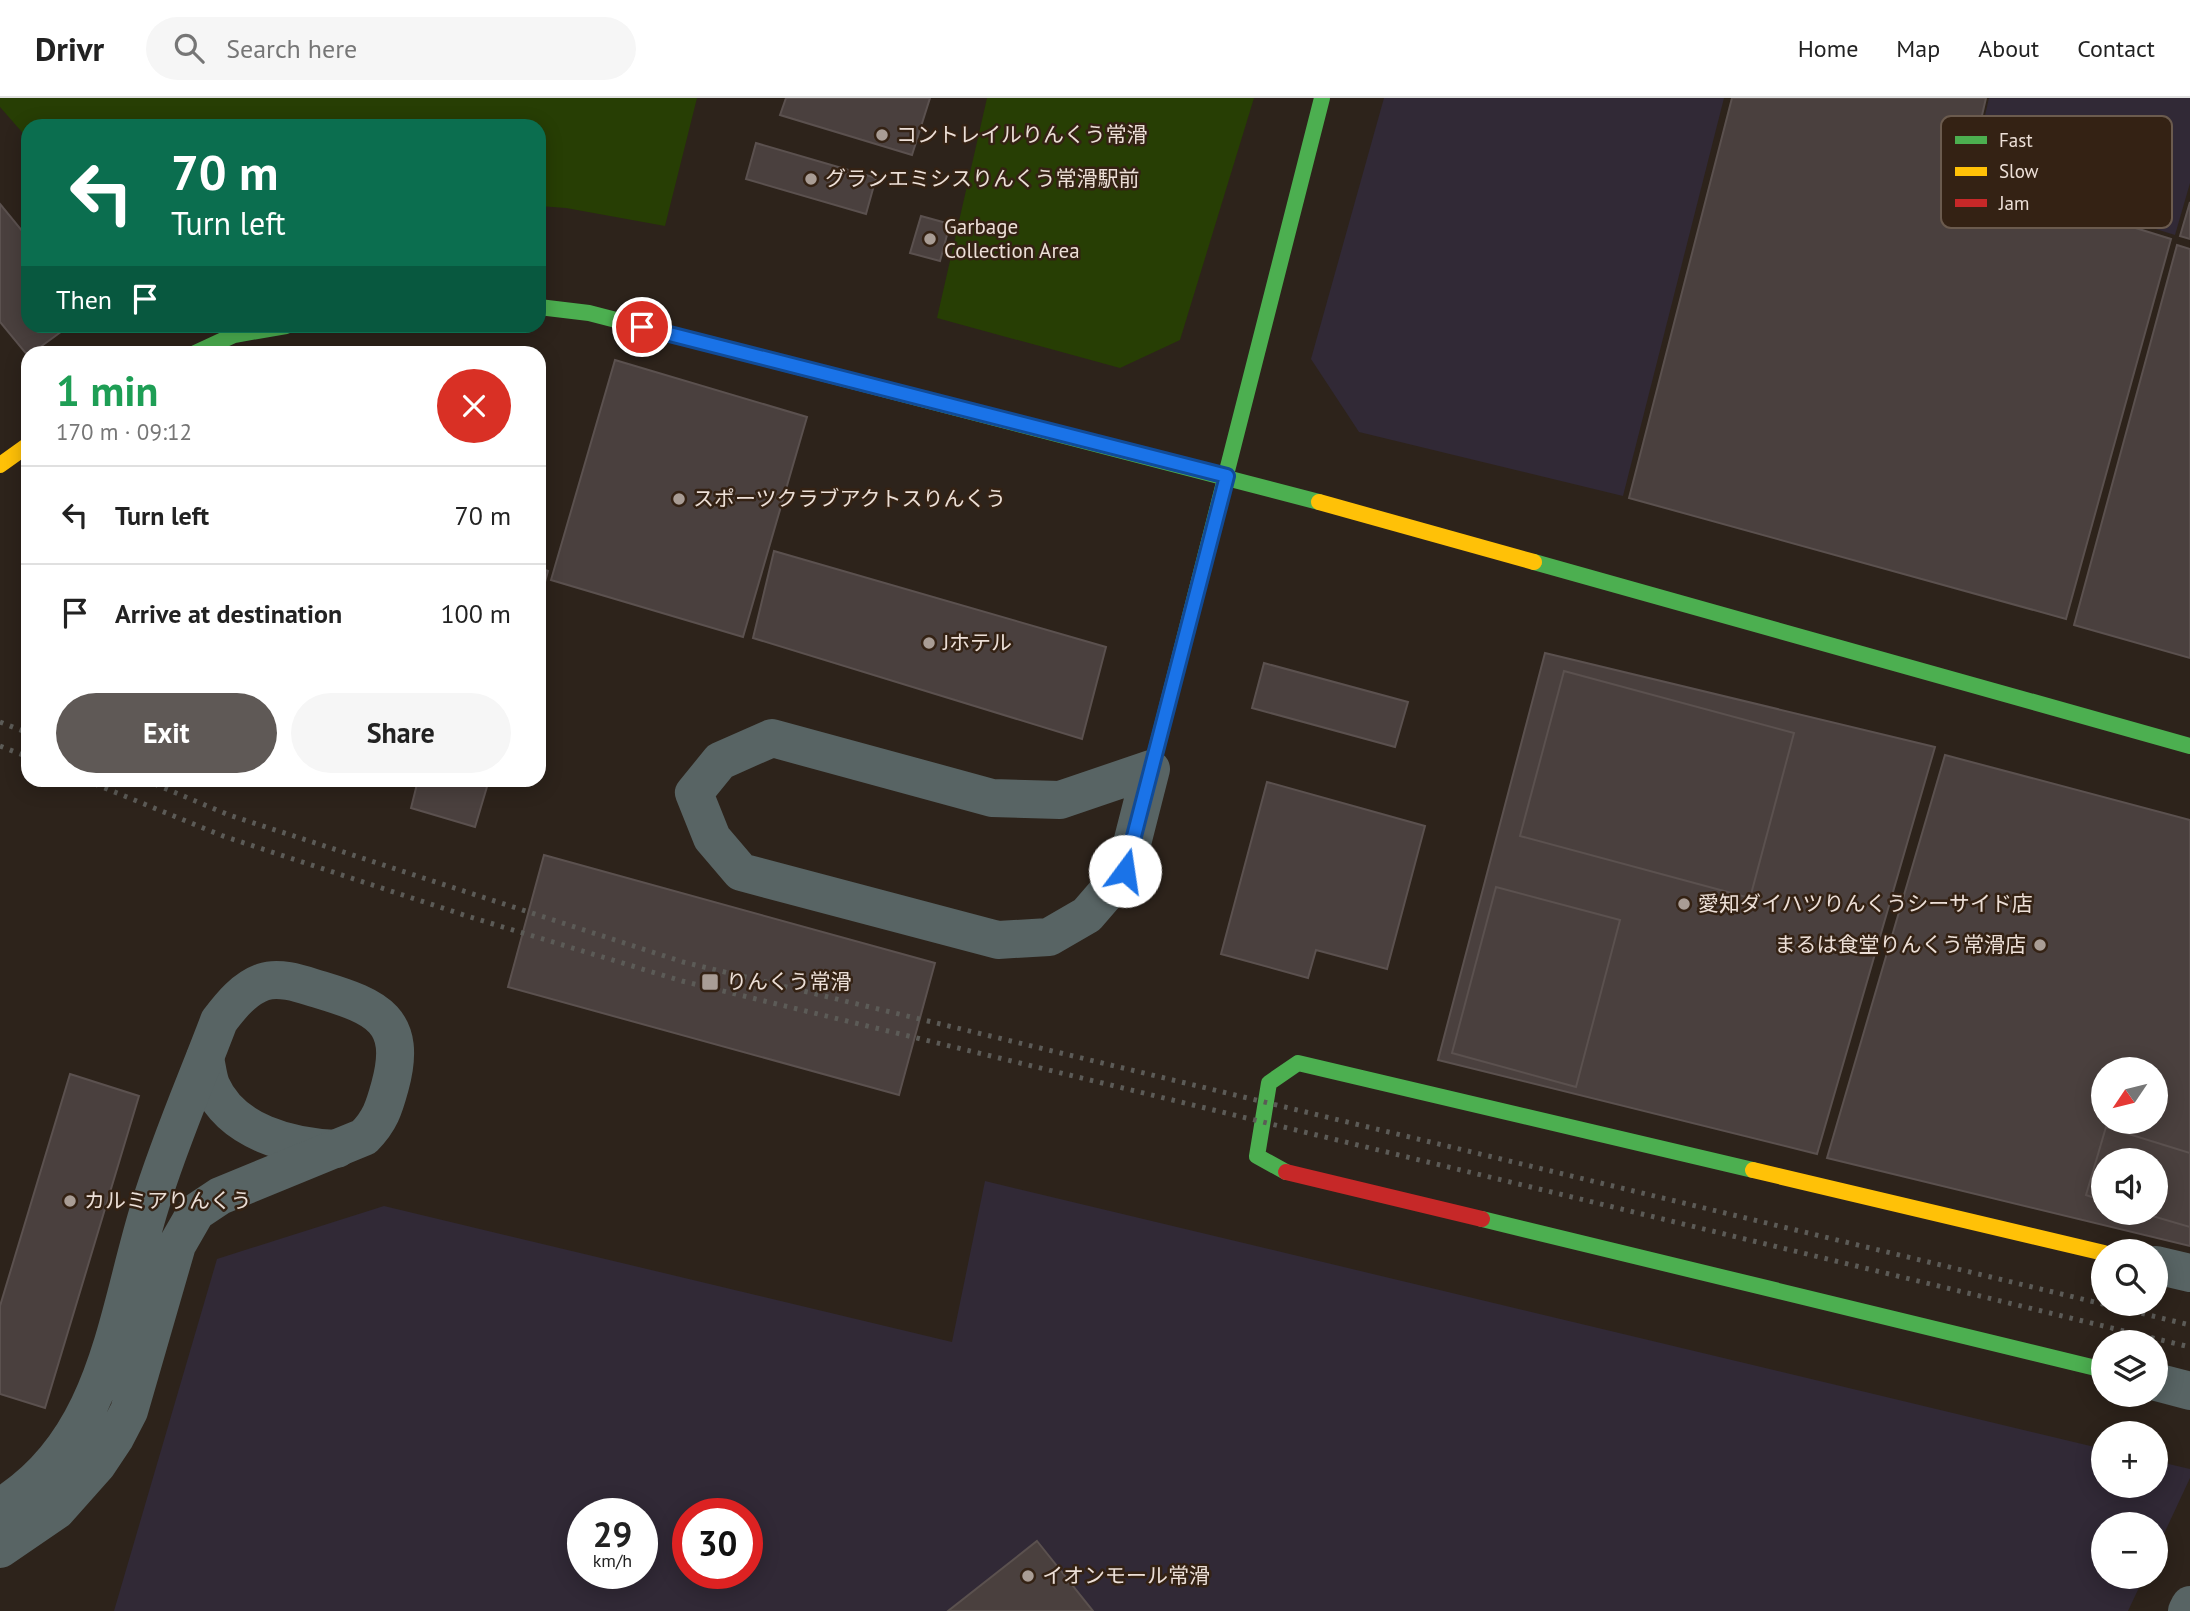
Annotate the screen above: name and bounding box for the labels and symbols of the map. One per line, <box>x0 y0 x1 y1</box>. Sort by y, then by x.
legend <box>1941 116 2172 228</box>
place label: コントレイルりんくう常滑 <box>896 121 1148 148</box>
marker: コントレイルりんくう常滑 <box>874 127 890 143</box>
text: Fast <box>1999 128 2033 152</box>
text: Slow <box>1999 159 2039 183</box>
place label: グランエミシスりんくう常滑駅前 <box>825 165 1140 192</box>
marker: グランエミシスりんくう常滑駅前 <box>803 171 819 187</box>
text: Jam <box>1998 191 2029 215</box>
place label: Garbage Collection Area <box>944 213 1080 264</box>
marker: Garbage Collection Area <box>922 231 938 247</box>
pin <box>612 297 672 357</box>
place label: スポーツクラブアクトスりんくう <box>693 485 1006 512</box>
marker: スポーツクラブアクトスりんくう <box>671 491 687 507</box>
place label: Jホテル <box>942 629 1012 656</box>
marker: Jホテル <box>921 635 937 651</box>
position arrow <box>1088 834 1162 908</box>
place label: 愛知ダイハツりんくうシーサイド店 <box>1698 890 2033 917</box>
marker: 愛知ダイハツりんくうシーサイド店 <box>1676 896 1692 912</box>
place label: まるは食堂りんくう常滑店 <box>1774 931 2026 958</box>
marker: まるは食堂りんくう常滑店 <box>2032 937 2048 953</box>
place label: りんくう常滑 <box>726 968 852 995</box>
marker: りんくう常滑 <box>700 972 720 992</box>
north arrow <box>2091 1057 2168 1134</box>
place label: カルミアりんくう <box>84 1187 252 1214</box>
marker: カルミアりんくう <box>62 1193 78 1209</box>
speed limit sign: 30 <box>672 1498 763 1589</box>
place label: イオンモール常滑 <box>1042 1562 1210 1589</box>
marker: イオンモール常滑 <box>1020 1568 1036 1584</box>

